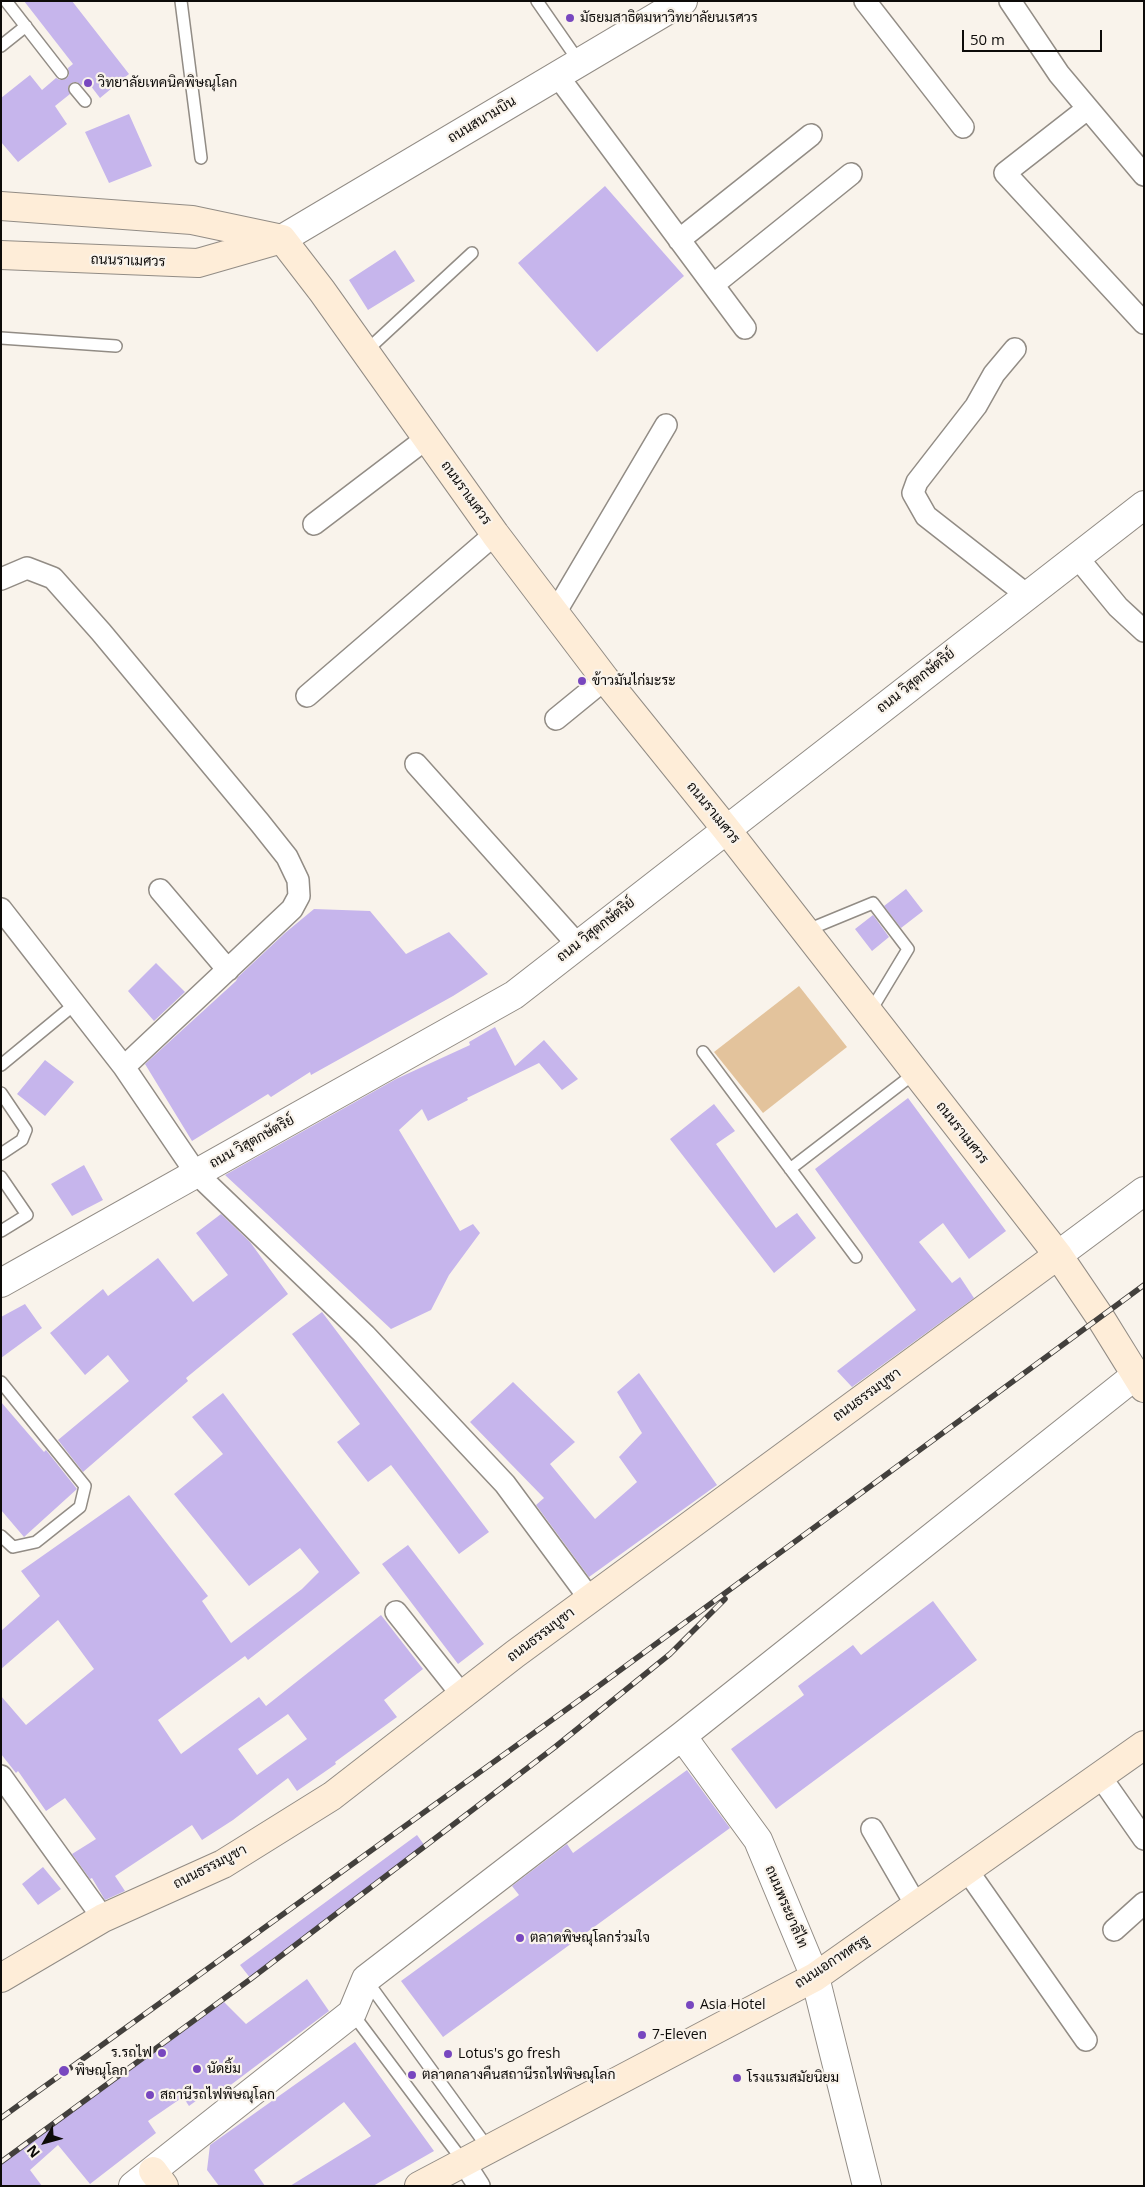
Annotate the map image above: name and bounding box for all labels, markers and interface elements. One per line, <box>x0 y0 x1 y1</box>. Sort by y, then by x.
place label: มัธยมสาธิตมหาวิทยาลัยนเรศวร <box>580 10 758 26</box>
marker: มัธยมสาธิตมหาวิทยาลัยนเรศวร <box>564 12 576 24</box>
scale bar <box>965 20 1105 52</box>
text: 50 m <box>970 29 1005 49</box>
place label: วิทยาลัยเทคนิคพิษณุโลก <box>98 75 237 91</box>
marker: วิทยาลัยเทคนิคพิษณุโลก <box>82 77 94 89</box>
street label: ถนนสนามบิน <box>445 93 519 147</box>
street label: ถนนราเมศวร <box>90 251 166 271</box>
street label: ถนนราเมศวร <box>437 458 495 528</box>
street label: ถนน วิสุตกษัตริย์ <box>874 645 958 717</box>
place label: ข้าวมันไก่มะระ <box>592 673 676 689</box>
marker: ข้าวมันไก่มะระ <box>576 675 588 687</box>
street label: ถนนราเมศวร <box>683 779 743 847</box>
street label: ถนน วิสุตกษัตริย์ <box>554 894 638 966</box>
street label: ถนนราเมศวร <box>932 1098 992 1168</box>
street label: ถนน วิสุตกษัตริย์ <box>207 1112 297 1172</box>
street label: ถนนธรรมบูชา <box>830 1365 904 1425</box>
street label: ถนนธรรมบูชา <box>504 1604 578 1666</box>
street label: ถนนธรรมบูชา <box>171 1841 249 1893</box>
street label: ถนนพระยาลิไท <box>761 1863 811 1951</box>
place label: ตลาดพิษณุโลกร่วมใจ <box>530 1930 650 1946</box>
marker: ตลาดพิษณุโลกร่วมใจ <box>514 1932 526 1944</box>
street label: ถนนเอกาทศรฐ <box>792 1932 872 1992</box>
place label: Asia Hotel <box>700 1997 766 2013</box>
marker: Asia Hotel <box>684 1999 696 2011</box>
place label: 7-Eleven <box>652 2027 707 2043</box>
marker: 7-Eleven <box>636 2029 648 2041</box>
place label: ร.รถไฟ <box>111 2045 152 2061</box>
place label: Lotus's go fresh <box>458 2046 561 2062</box>
marker: ร.รถไฟ <box>156 2047 168 2059</box>
marker: Lotus's go fresh <box>442 2048 454 2060</box>
place label: นัดยิ้ม <box>207 2061 241 2077</box>
place label: พิษณุโลก <box>75 2063 128 2079</box>
marker: นัดยิ้ม <box>191 2063 203 2075</box>
marker: พิษณุโลก <box>57 2064 71 2078</box>
place label: ตลาดกลางคืนสถานีรถไฟพิษณุโลก <box>422 2067 615 2083</box>
marker: ตลาดกลางคืนสถานีรถไฟพิษณุโลก <box>406 2069 418 2081</box>
place label: โรงแรมสมัยนิยม <box>747 2070 839 2086</box>
marker: โรงแรมสมัยนิยม <box>731 2072 743 2084</box>
place label: สถานีรถไฟพิษณุโลก <box>160 2087 275 2103</box>
marker: สถานีรถไฟพิษณุโลก <box>144 2089 156 2101</box>
north arrow <box>20 2117 70 2167</box>
text: N <box>22 2141 44 2162</box>

